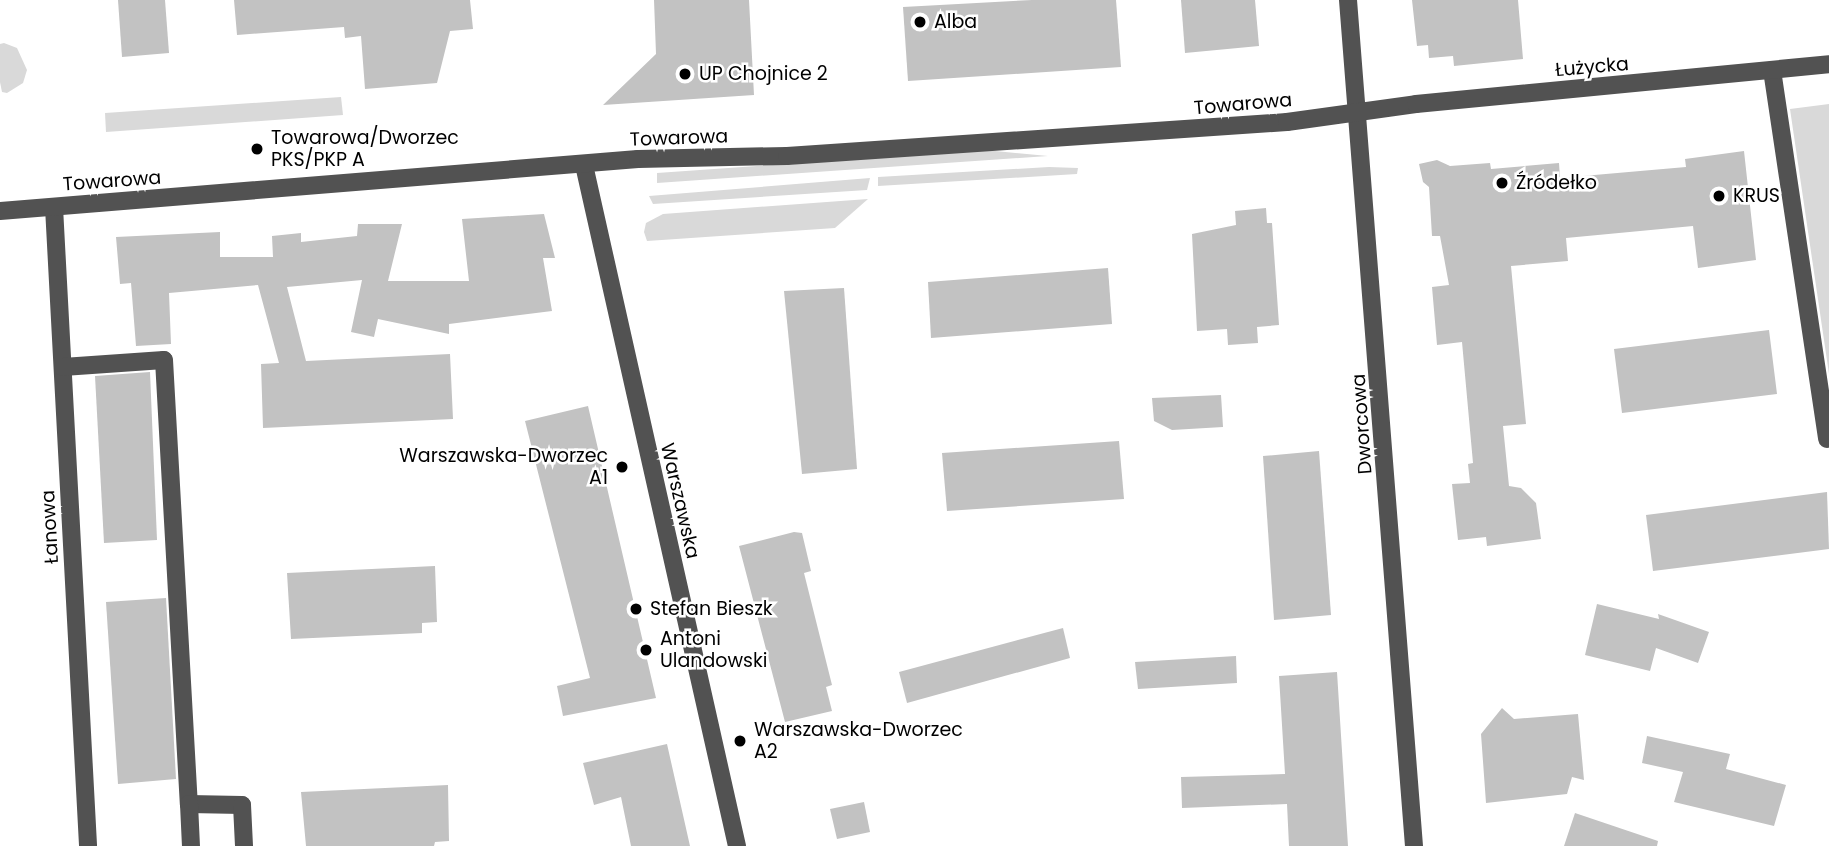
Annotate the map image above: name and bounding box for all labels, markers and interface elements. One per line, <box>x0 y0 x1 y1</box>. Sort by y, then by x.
place label: Alba <box>934 11 977 33</box>
marker: Alba <box>912 14 928 30</box>
street label: Łużycka <box>1554 52 1630 82</box>
place label: UP Chojnice 2 <box>699 63 828 85</box>
marker: UP Chojnice 2 <box>677 66 693 82</box>
street label: Towarowa <box>1193 88 1293 120</box>
street label: Towarowa <box>629 125 729 151</box>
place label: Towarowa/Dworzec PKS/PKP A <box>271 127 459 171</box>
marker: Towarowa/Dworzec PKS/PKP A <box>249 141 265 157</box>
street label: Towarowa <box>62 166 162 196</box>
place label: Źródełko <box>1516 172 1597 194</box>
marker: Źródełko <box>1494 175 1510 191</box>
place label: KRUS <box>1733 185 1780 207</box>
marker: KRUS <box>1711 188 1727 204</box>
street label: Dworcowa <box>1347 373 1377 475</box>
street label: Warszawska <box>656 441 704 561</box>
place label: Warszawska-Dworzec A1 <box>399 445 608 489</box>
marker: Warszawska-Dworzec A1 <box>614 459 630 475</box>
street label: Łanowa <box>37 490 63 564</box>
place label: Stefan Bieszk <box>650 598 773 620</box>
marker: Stefan Bieszk <box>628 601 644 617</box>
place label: Antoni Ulandowski <box>660 628 767 672</box>
marker: Antoni Ulandowski <box>638 642 654 658</box>
place label: Warszawska-Dworzec A2 <box>754 719 963 763</box>
marker: Warszawska-Dworzec A2 <box>732 733 748 749</box>

